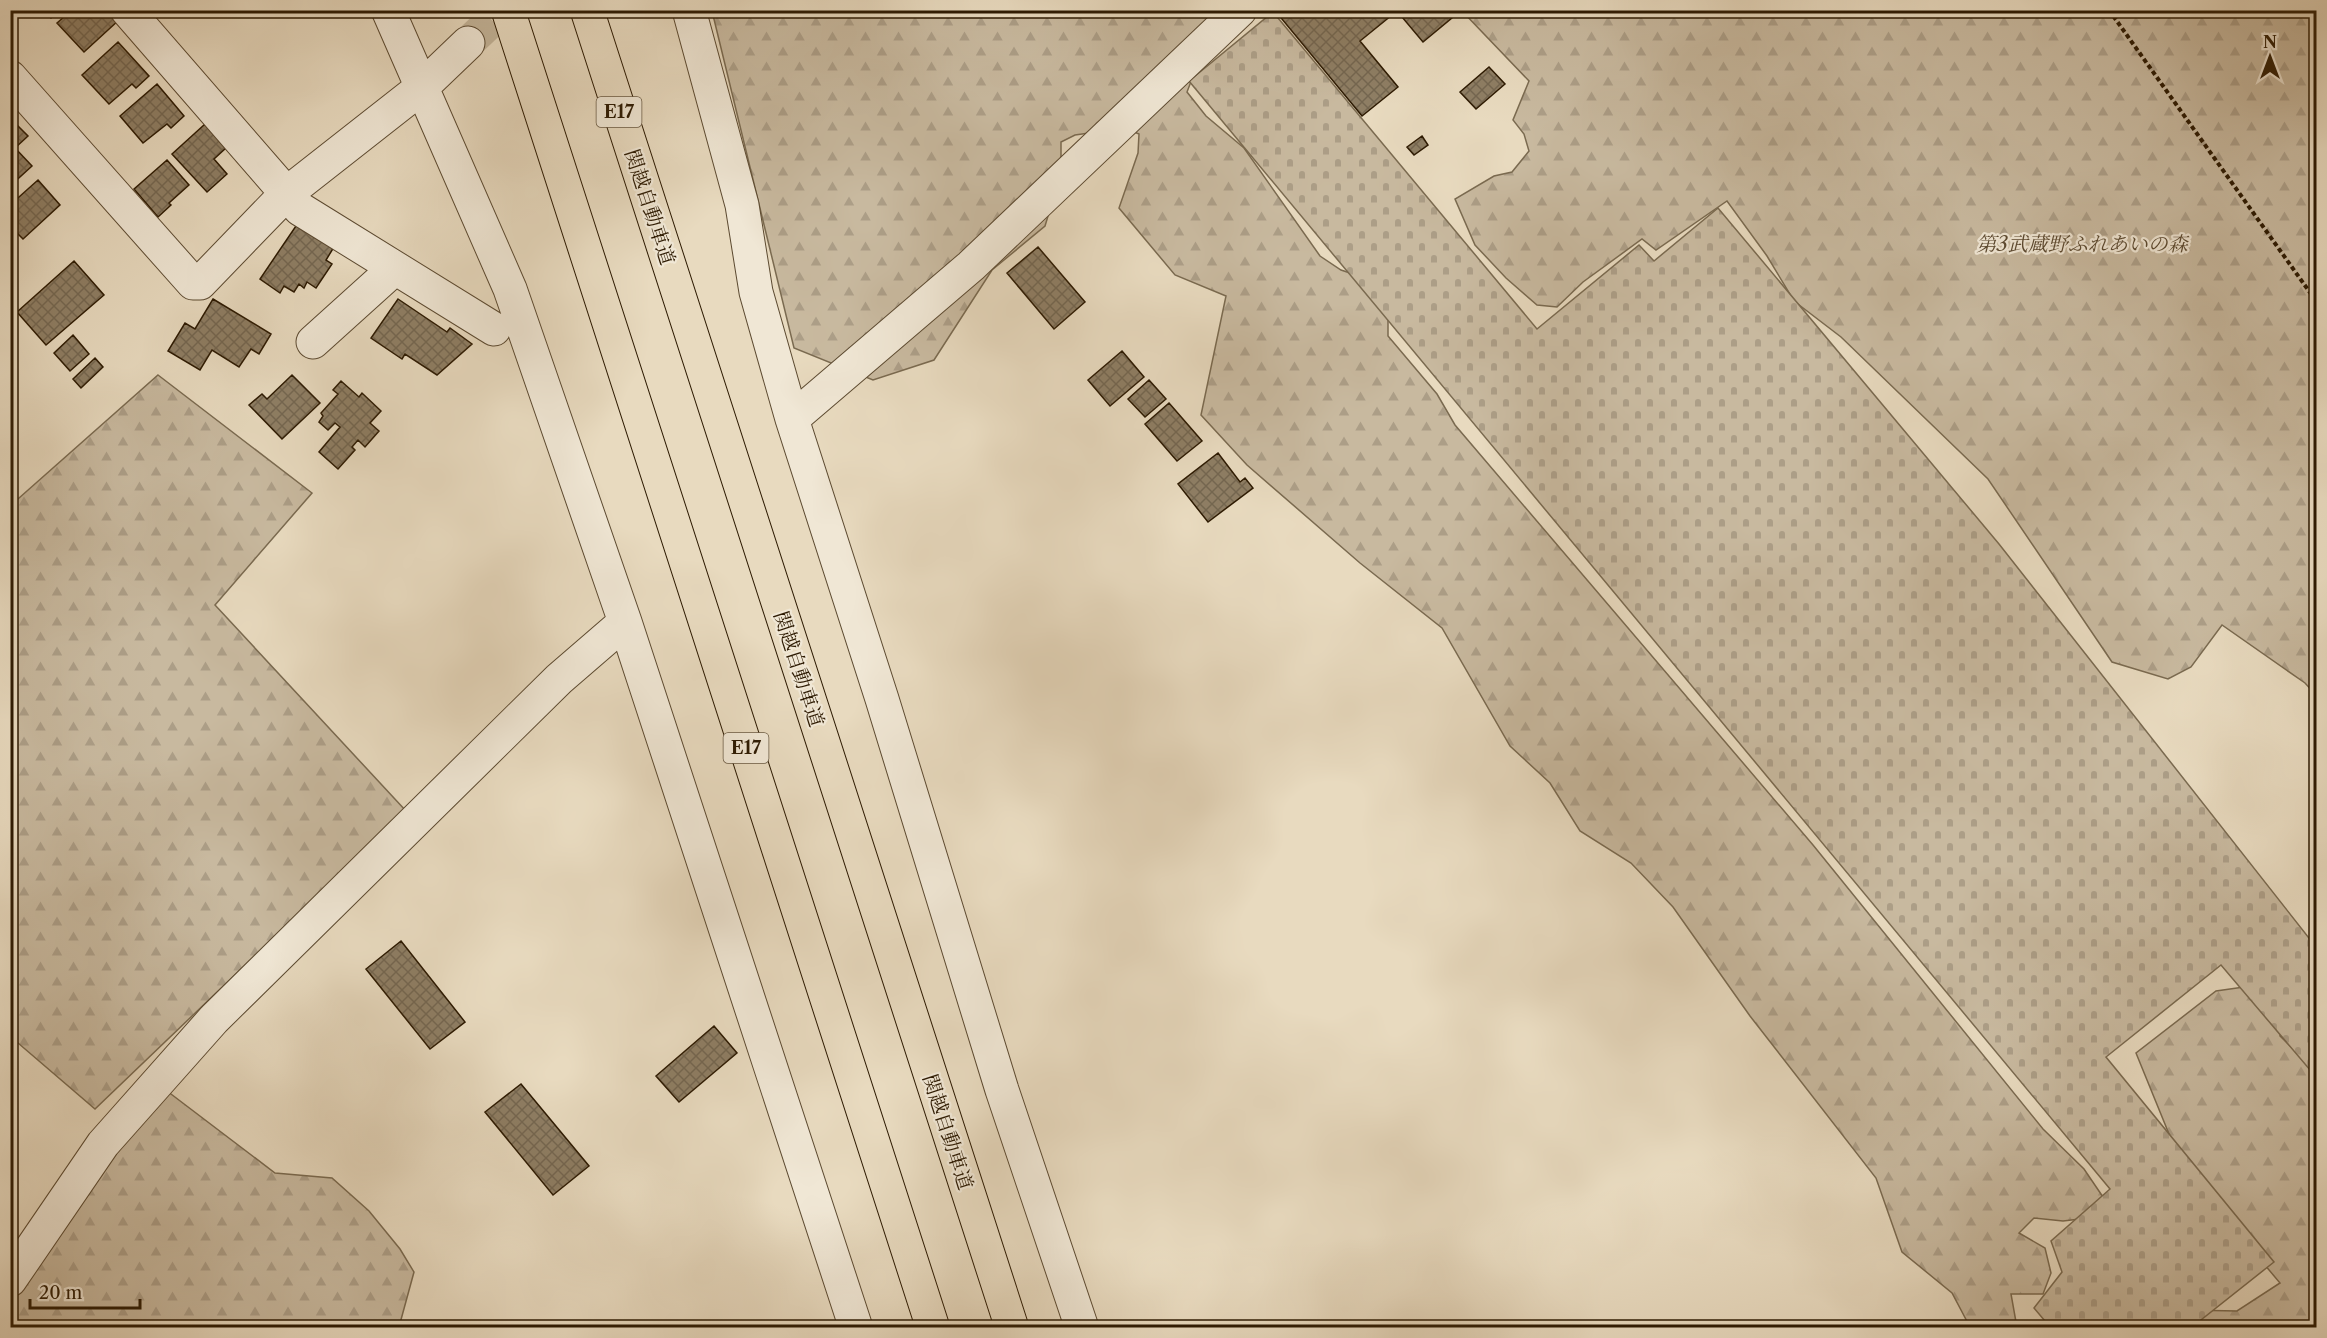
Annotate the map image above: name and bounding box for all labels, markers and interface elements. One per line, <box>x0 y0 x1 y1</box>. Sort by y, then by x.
north arrow <box>2240 27 2300 87</box>
text: N <box>2263 32 2277 52</box>
road number: E17 <box>596 97 642 127</box>
street label: 関越自動車道 <box>620 146 680 268</box>
park label: 第3武蔵野ふれあいの森 <box>1976 232 2190 256</box>
street label: 関越自動車道 <box>769 608 829 730</box>
road number: E17 <box>724 733 768 763</box>
street label: 関越自動車道 <box>918 1071 978 1193</box>
scale bar <box>30 1272 140 1310</box>
text: 20 m <box>39 1282 83 1304</box>

